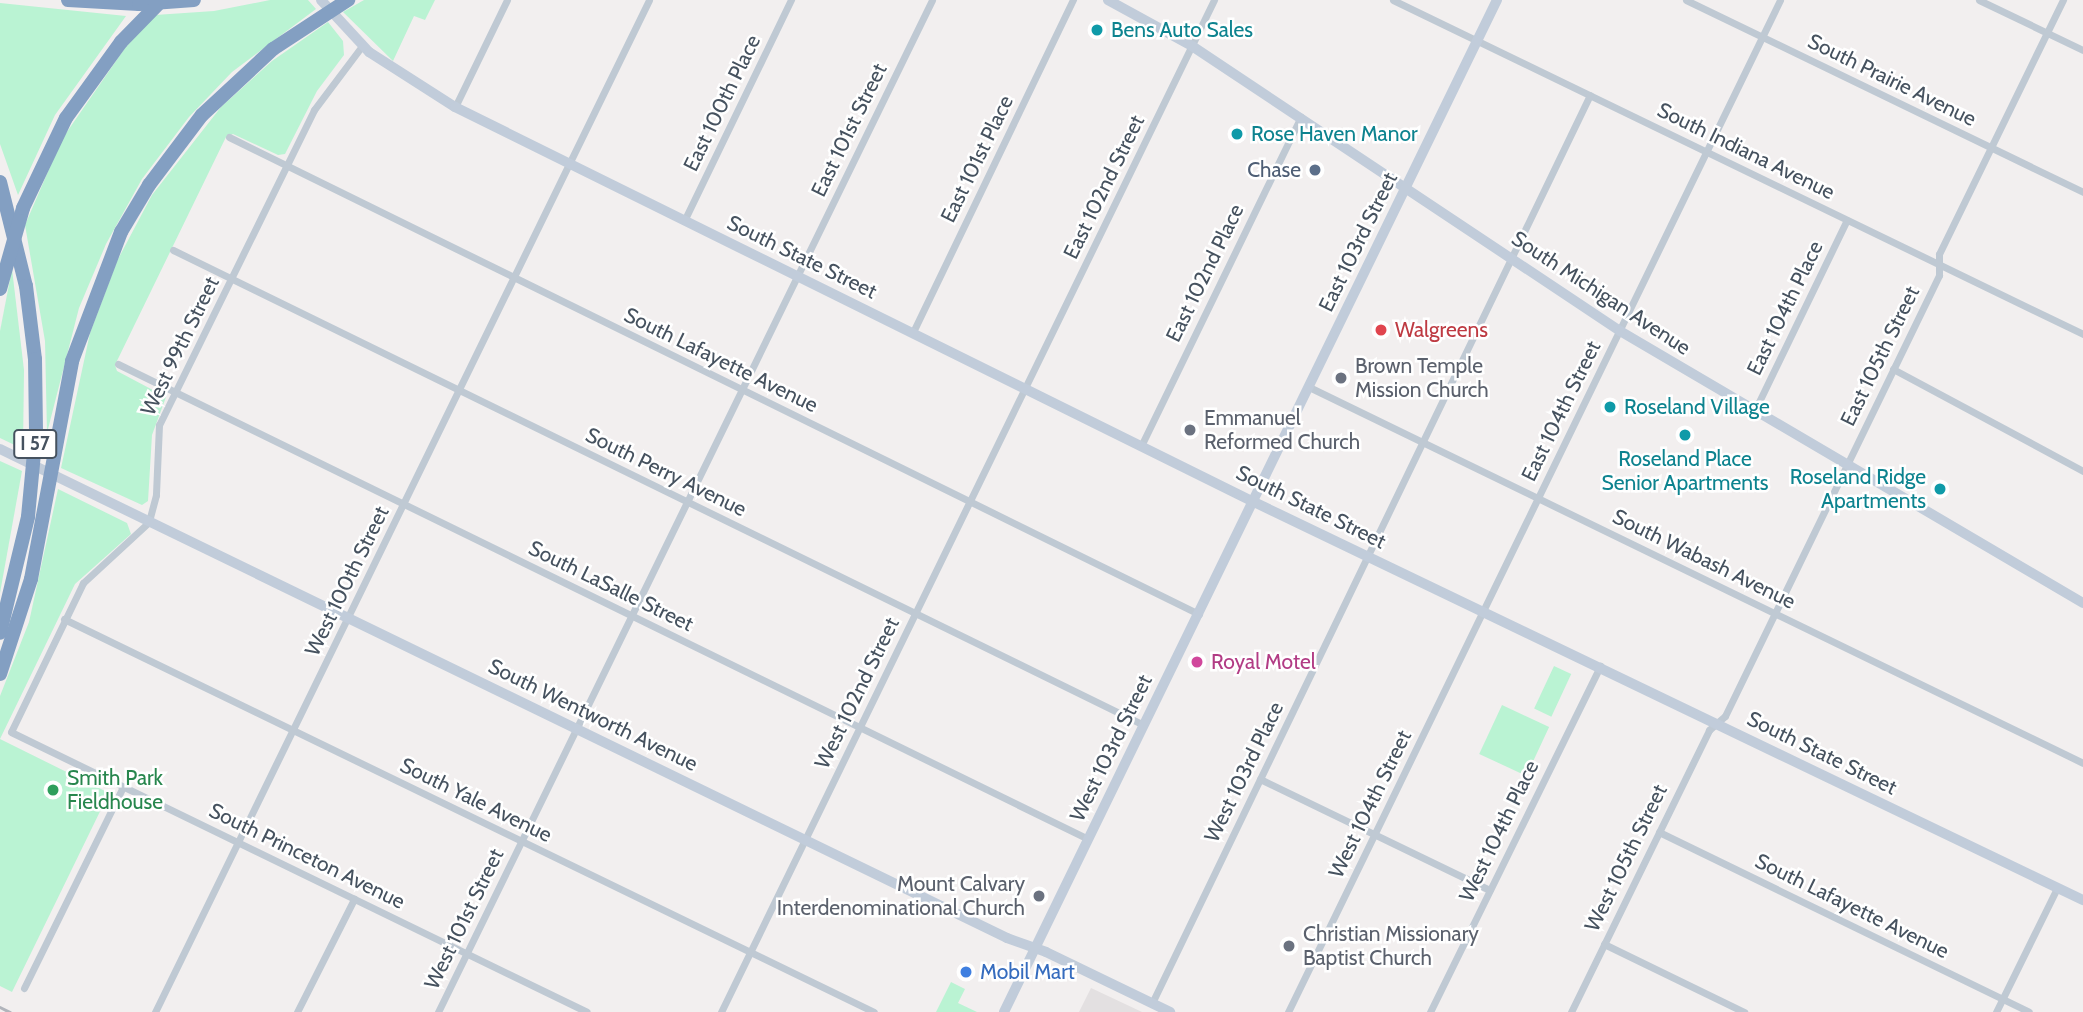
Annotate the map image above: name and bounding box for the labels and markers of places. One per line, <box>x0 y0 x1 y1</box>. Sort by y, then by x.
place label: Bens Auto Sales <box>1111 17 1253 43</box>
marker: Bens Auto Sales <box>1089 22 1105 38</box>
place label: Rose Haven Manor <box>1251 121 1418 147</box>
marker: Rose Haven Manor <box>1229 126 1245 142</box>
place label: Chase <box>1247 157 1301 183</box>
marker: Chase <box>1307 162 1323 178</box>
place label: Walgreens <box>1395 317 1488 343</box>
marker: Walgreens <box>1373 322 1389 338</box>
place label: Brown Temple Mission Church <box>1355 353 1489 403</box>
marker: Brown Temple Mission Church <box>1333 370 1349 386</box>
place label: Roseland Village <box>1624 394 1770 420</box>
marker: Roseland Village <box>1602 399 1618 415</box>
place label: Emmanuel Reformed Church <box>1204 405 1360 455</box>
marker: Emmanuel Reformed Church <box>1182 422 1198 438</box>
marker: Roseland Place Senior Apartments <box>1677 427 1693 443</box>
place label: Roseland Place Senior Apartments <box>1601 446 1769 496</box>
place label: Roseland Ridge Apartments <box>1790 464 1926 514</box>
marker: Roseland Ridge Apartments <box>1932 481 1948 497</box>
place label: Royal Motel <box>1211 649 1316 675</box>
marker: Royal Motel <box>1189 654 1205 670</box>
place label: Smith Park Fieldhouse <box>67 765 163 815</box>
marker: Smith Park Fieldhouse <box>45 782 61 798</box>
place label: Mount Calvary Interdenominational Church <box>777 871 1025 921</box>
marker: Mount Calvary Interdenominational Church <box>1031 888 1047 904</box>
place label: Christian Missionary Baptist Church <box>1303 921 1479 971</box>
marker: Christian Missionary Baptist Church <box>1281 938 1297 954</box>
place label: Mobil Mart <box>980 959 1075 985</box>
marker: Mobil Mart <box>958 964 974 980</box>

